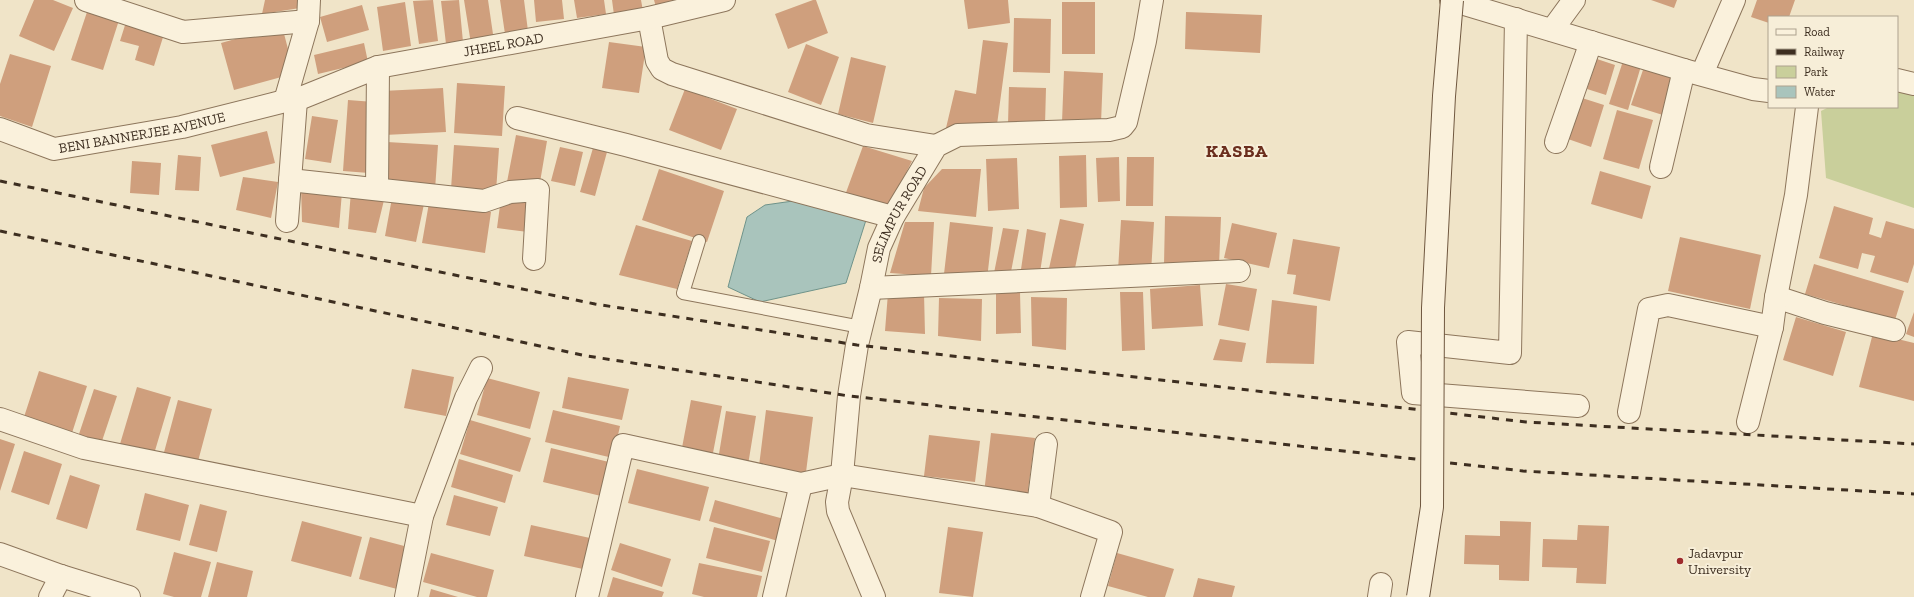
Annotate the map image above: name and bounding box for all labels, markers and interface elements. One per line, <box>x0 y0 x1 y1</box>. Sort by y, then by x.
legend <box>1768 16 1898 108</box>
text: Road <box>1804 25 1830 39</box>
street label: JHEEL ROAD <box>462 29 545 60</box>
text: Railway <box>1804 45 1845 59</box>
text: Park <box>1804 65 1829 79</box>
text: Water <box>1804 85 1836 99</box>
street label: BENI BANNERJEE AVENUE <box>57 108 227 157</box>
district label: KASBA <box>1206 140 1268 162</box>
street label: SELIMPUR ROAD <box>868 162 931 264</box>
place label: Jadavpur University <box>1688 545 1752 578</box>
marker: Jadavpur University <box>1675 556 1685 566</box>

